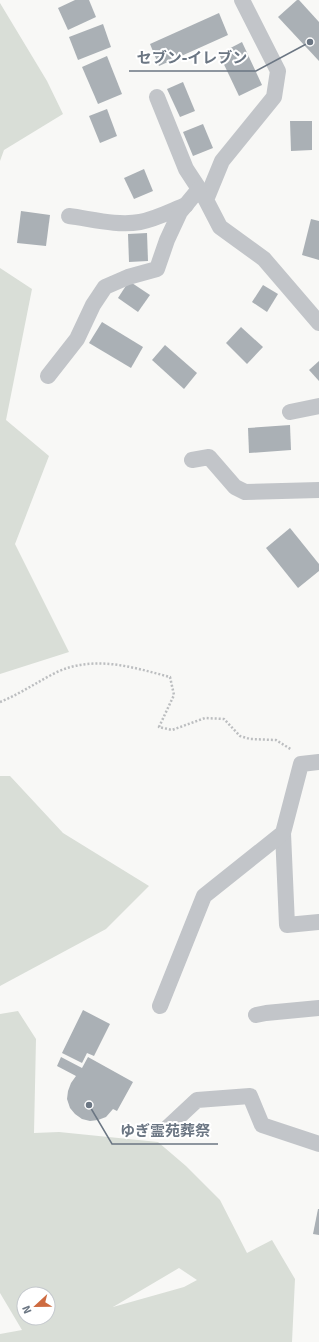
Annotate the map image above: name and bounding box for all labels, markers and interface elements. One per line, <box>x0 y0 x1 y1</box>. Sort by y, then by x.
callout: セブン-イレブン <box>129 44 256 71</box>
text: セブン-イレブン <box>137 49 247 67</box>
callout: ゆぎ霊苑葬祭 <box>112 1117 218 1144</box>
text: ゆぎ霊苑葬祭 <box>120 1122 210 1140</box>
north arrow <box>16 1286 56 1326</box>
text: N <box>20 1304 35 1316</box>

